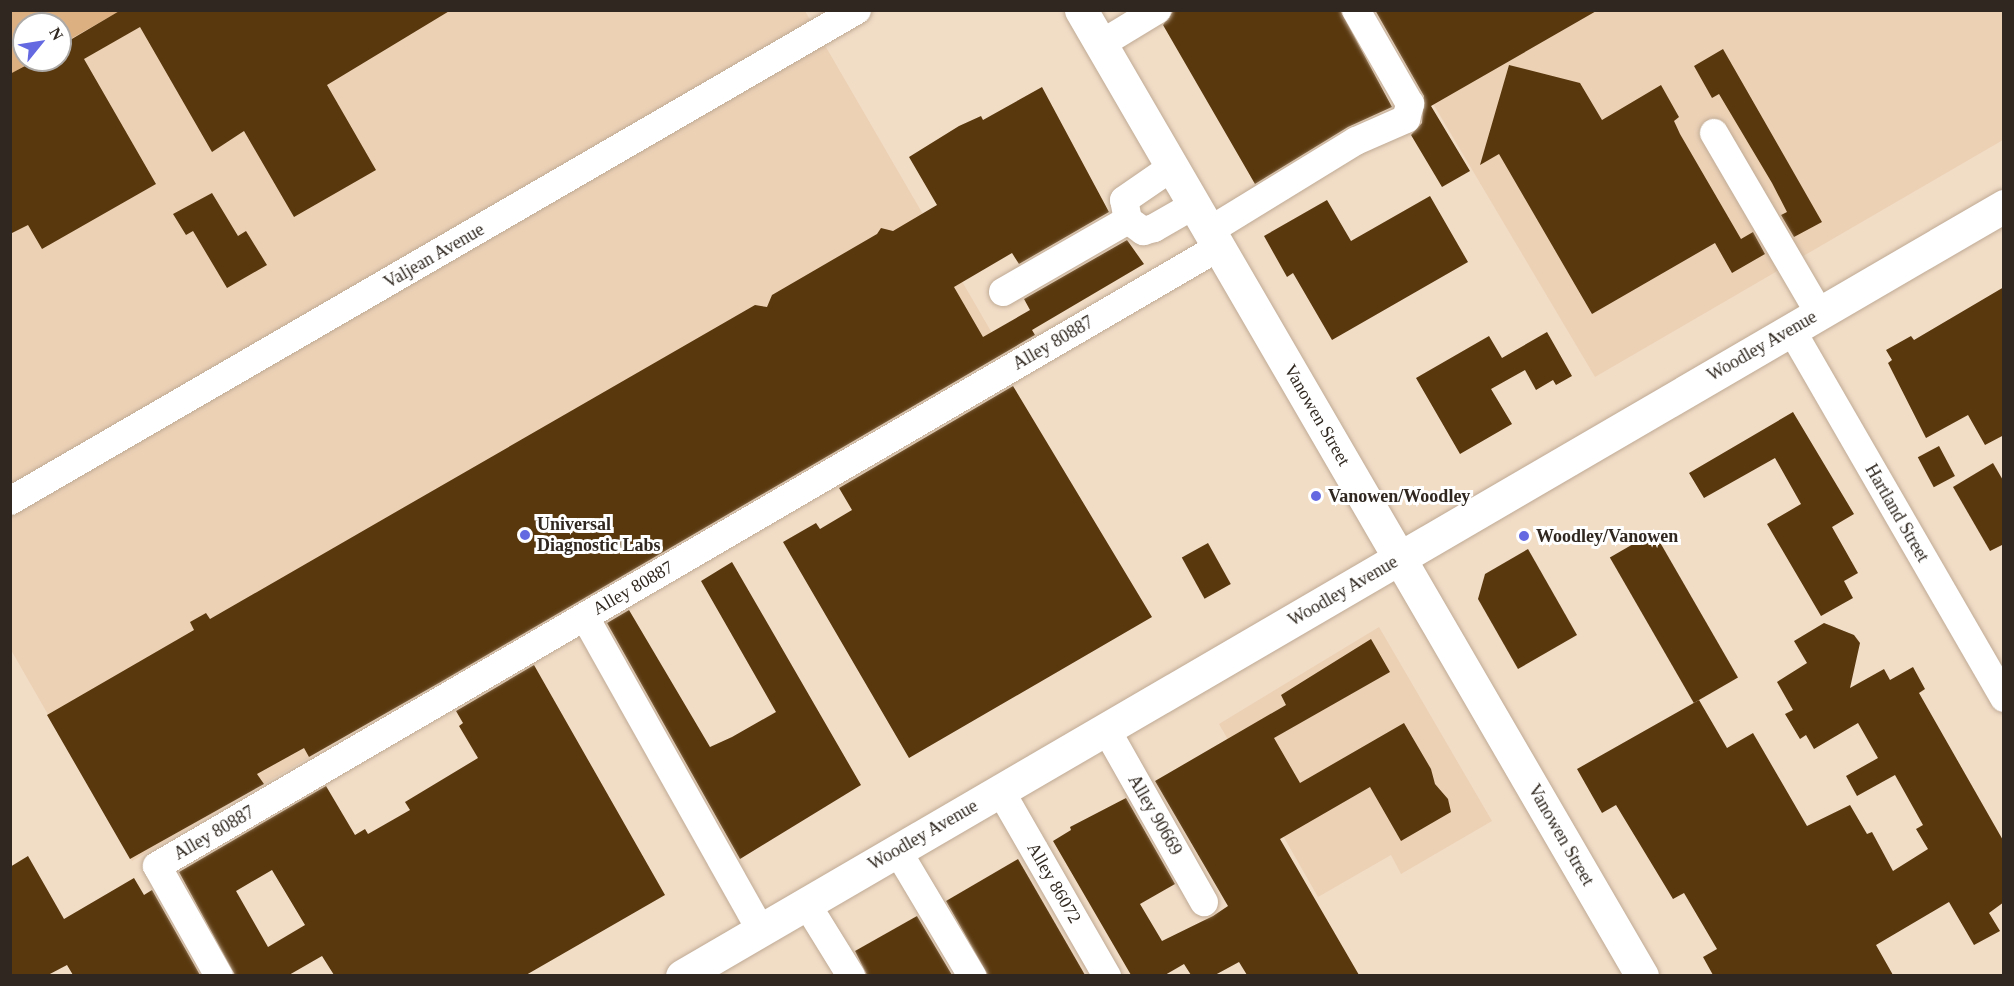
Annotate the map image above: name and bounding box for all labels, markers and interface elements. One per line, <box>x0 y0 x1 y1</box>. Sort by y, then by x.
north arrow <box>12 12 72 72</box>
text: N <box>46 24 67 43</box>
street label: Valjean Avenue <box>380 218 488 294</box>
street label: Woodley Avenue <box>1703 306 1821 386</box>
street label: Alley 80887 <box>1009 311 1097 375</box>
street label: Vanowen Street <box>1279 360 1355 470</box>
street label: Hartland Street <box>1860 460 1934 566</box>
place label: Vanowen/Woodley <box>1328 485 1470 507</box>
marker: Vanowen/Woodley <box>1309 489 1323 503</box>
place label: Universal Diagnostic Labs <box>537 514 661 556</box>
place label: Woodley/Vanowen <box>1536 525 1678 547</box>
marker: Universal Diagnostic Labs <box>518 528 532 542</box>
marker: Woodley/Vanowen <box>1517 529 1531 543</box>
street label: Woodley Avenue <box>1284 551 1402 631</box>
street label: Alley 80887 <box>589 556 677 620</box>
street label: Alley 90669 <box>1123 771 1187 859</box>
street label: Vanowen Street <box>1523 780 1599 890</box>
street label: Woodley Avenue <box>864 795 982 875</box>
street label: Alley 80887 <box>170 801 258 865</box>
street label: Alley 86072 <box>1022 839 1086 927</box>

